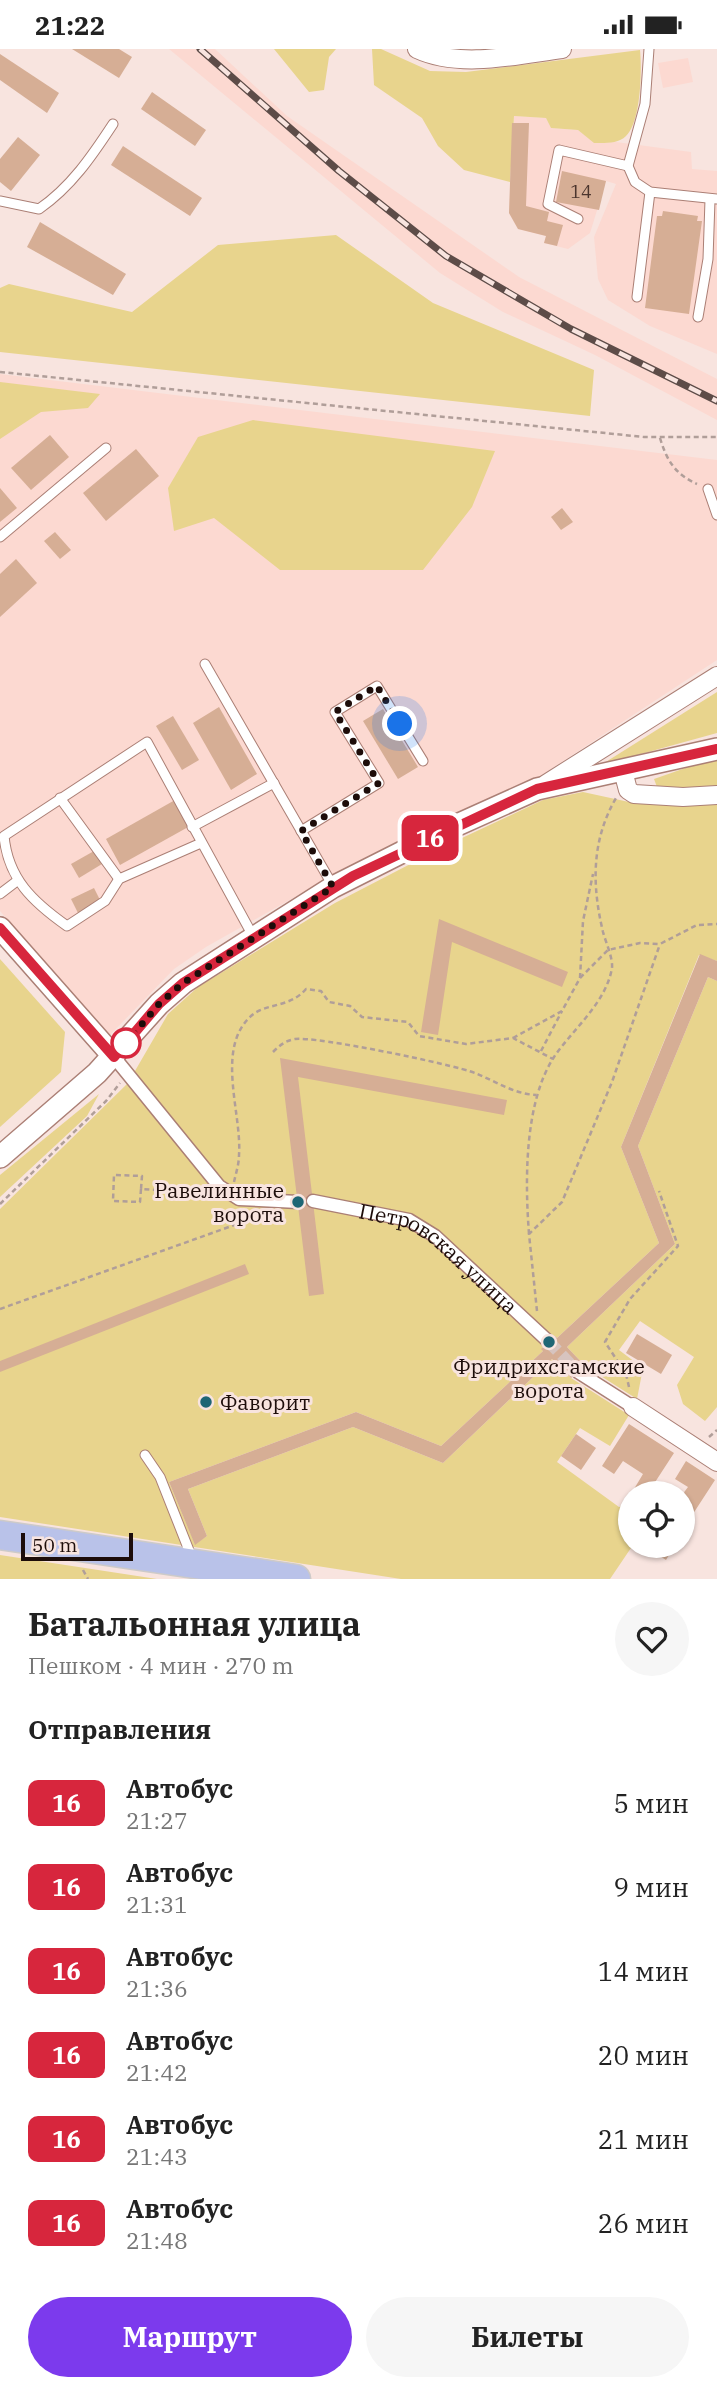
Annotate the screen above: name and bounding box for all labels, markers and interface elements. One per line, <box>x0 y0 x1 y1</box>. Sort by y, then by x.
text: 21:22 <box>35 8 105 42</box>
house number: 14 <box>570 180 592 203</box>
your location <box>382 706 417 741</box>
line badge: 16 <box>398 815 462 861</box>
text: 16 <box>416 822 444 854</box>
unlabelled marker <box>111 1028 141 1058</box>
place label: Равелинные ворота <box>154 1176 284 1228</box>
marker: Равелинные ворота <box>290 1194 306 1210</box>
street label: Петровская улица <box>357 1196 524 1320</box>
marker: Фридрихсгамские ворота <box>541 1334 557 1350</box>
place label: Фридрихсгамские ворота <box>453 1352 645 1404</box>
place label: Фаворит <box>220 1388 310 1416</box>
marker: Фаворит <box>198 1394 214 1410</box>
map controls <box>618 1481 695 1558</box>
button: locate <box>618 1481 695 1558</box>
scale bar <box>21 1530 133 1562</box>
text: 50 m <box>32 1533 77 1557</box>
text: Батальонная улица <box>28 1602 361 1645</box>
button: heart <box>615 1602 689 1676</box>
text: Пешком · 4 мин · 270 m <box>28 1650 294 1680</box>
text: Отправления <box>28 1712 211 1746</box>
text: Автобус <box>126 1771 233 1805</box>
text: 5 мин <box>613 1786 689 1820</box>
text: 16 <box>52 1787 81 1819</box>
text: 21:27 <box>126 1805 188 1835</box>
text: Автобус <box>126 1855 233 1889</box>
text: 9 мин <box>613 1870 689 1904</box>
text: 16 <box>52 1871 81 1903</box>
text: 21:31 <box>126 1889 188 1919</box>
text: Автобус <box>126 1939 233 1973</box>
text: 14 мин <box>598 1954 689 1988</box>
text: 16 <box>52 1955 81 1987</box>
text: 21:36 <box>126 1973 188 2003</box>
text: Автобус <box>126 2023 233 2057</box>
text: 20 мин <box>598 2038 689 2072</box>
text: 16 <box>52 2039 81 2071</box>
text: 21:42 <box>126 2057 188 2087</box>
text: Автобус <box>126 2107 233 2141</box>
text: 21 мин <box>598 2122 689 2156</box>
text: 16 <box>52 2123 81 2155</box>
text: 21:43 <box>126 2141 188 2171</box>
text: Автобус <box>126 2191 233 2225</box>
text: 26 мин <box>598 2206 689 2240</box>
text: 16 <box>52 2207 81 2239</box>
text: 21:48 <box>126 2225 188 2255</box>
button: Маршрут <box>28 2297 352 2377</box>
button: Билеты <box>366 2297 689 2377</box>

